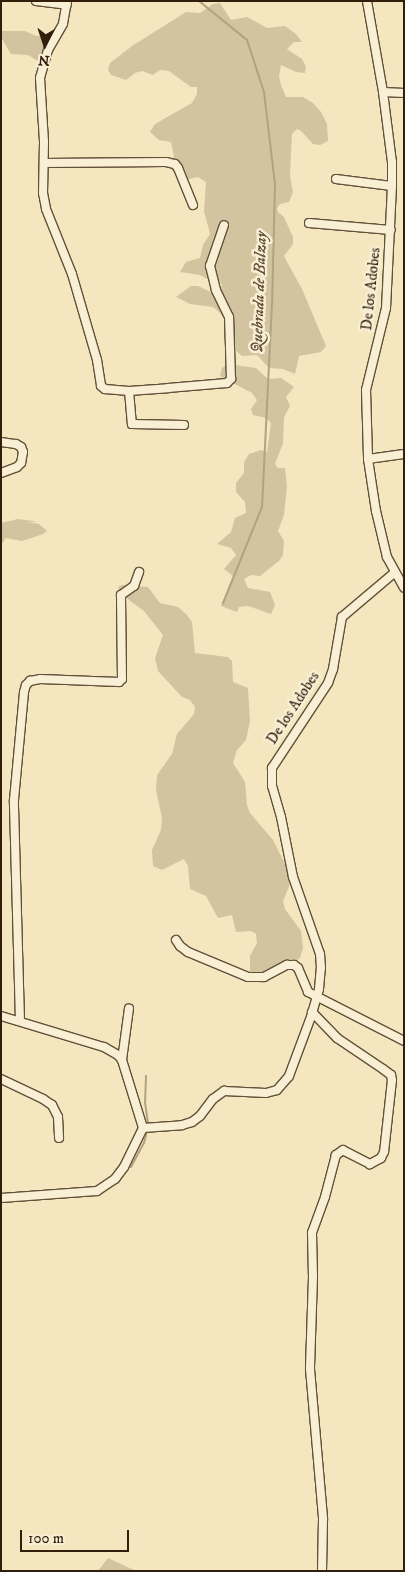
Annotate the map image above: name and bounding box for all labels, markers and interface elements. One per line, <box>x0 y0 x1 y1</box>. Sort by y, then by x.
north arrow <box>20 20 70 70</box>
text: N <box>38 51 50 69</box>
water label: Quebrada de Balzay <box>247 231 271 353</box>
street label: De los Adobes <box>358 247 384 331</box>
street label: De los Adobes <box>263 668 323 748</box>
scale bar <box>22 1520 131 1552</box>
text: 100 m <box>28 1529 64 1548</box>

